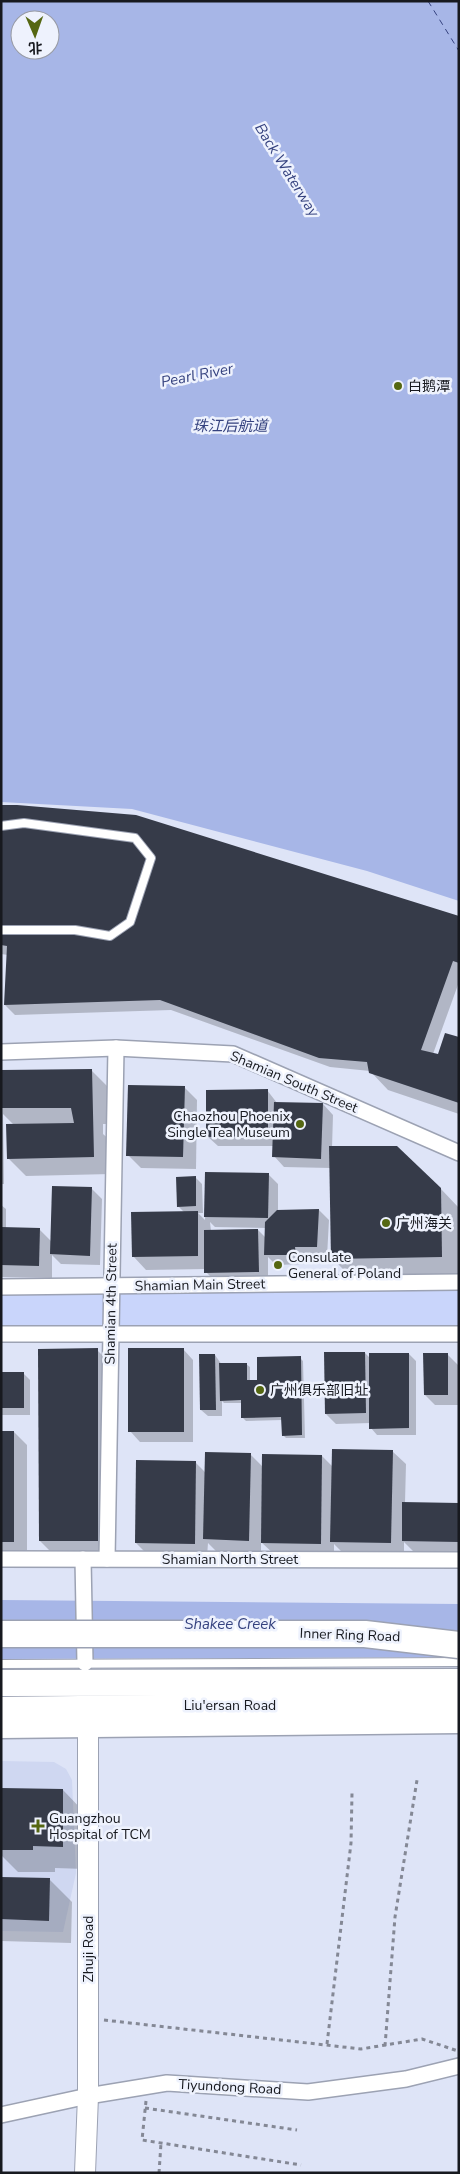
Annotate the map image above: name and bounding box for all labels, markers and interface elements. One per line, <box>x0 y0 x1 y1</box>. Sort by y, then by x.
north arrow <box>10 10 60 60</box>
text: 北 <box>28 38 43 57</box>
water label: Back Waterway <box>250 119 325 222</box>
water label: Pearl River <box>159 358 235 392</box>
place label: 白鹅潭 <box>408 377 450 396</box>
marker: 白鹅潭 <box>392 380 404 392</box>
water label: 珠江后航道 <box>192 416 269 436</box>
street label: Shamian South Street <box>227 1046 361 1118</box>
place label: Chaozhou Phoenix Single Tea Museum <box>167 1107 291 1142</box>
marker: Chaozhou Phoenix Single Tea Museum <box>294 1118 306 1130</box>
place label: 广州海关 <box>396 1214 452 1233</box>
marker: 广州海关 <box>380 1217 392 1229</box>
street label: Shamian 4th Street <box>100 1243 122 1365</box>
place label: Consulate General of Poland <box>288 1248 401 1283</box>
marker: Consulate General of Poland <box>272 1259 284 1271</box>
street label: Shamian Main Street <box>135 1274 266 1296</box>
place label: 广州俱乐部旧址 <box>270 1381 368 1400</box>
marker: 广州俱乐部旧址 <box>254 1384 266 1396</box>
street label: Shamian North Street <box>162 1550 298 1569</box>
water label: Shakee Creek <box>184 1614 276 1634</box>
street label: Inner Ring Road <box>299 1624 401 1646</box>
street label: Liu'ersan Road <box>184 1696 276 1715</box>
place label: Guangzhou Hospital of TCM <box>49 1809 151 1844</box>
marker: Guangzhou Hospital of TCM <box>31 1819 45 1833</box>
street label: Zhuji Road <box>79 1916 98 1982</box>
street label: Tiyundong Road <box>178 2075 282 2099</box>

